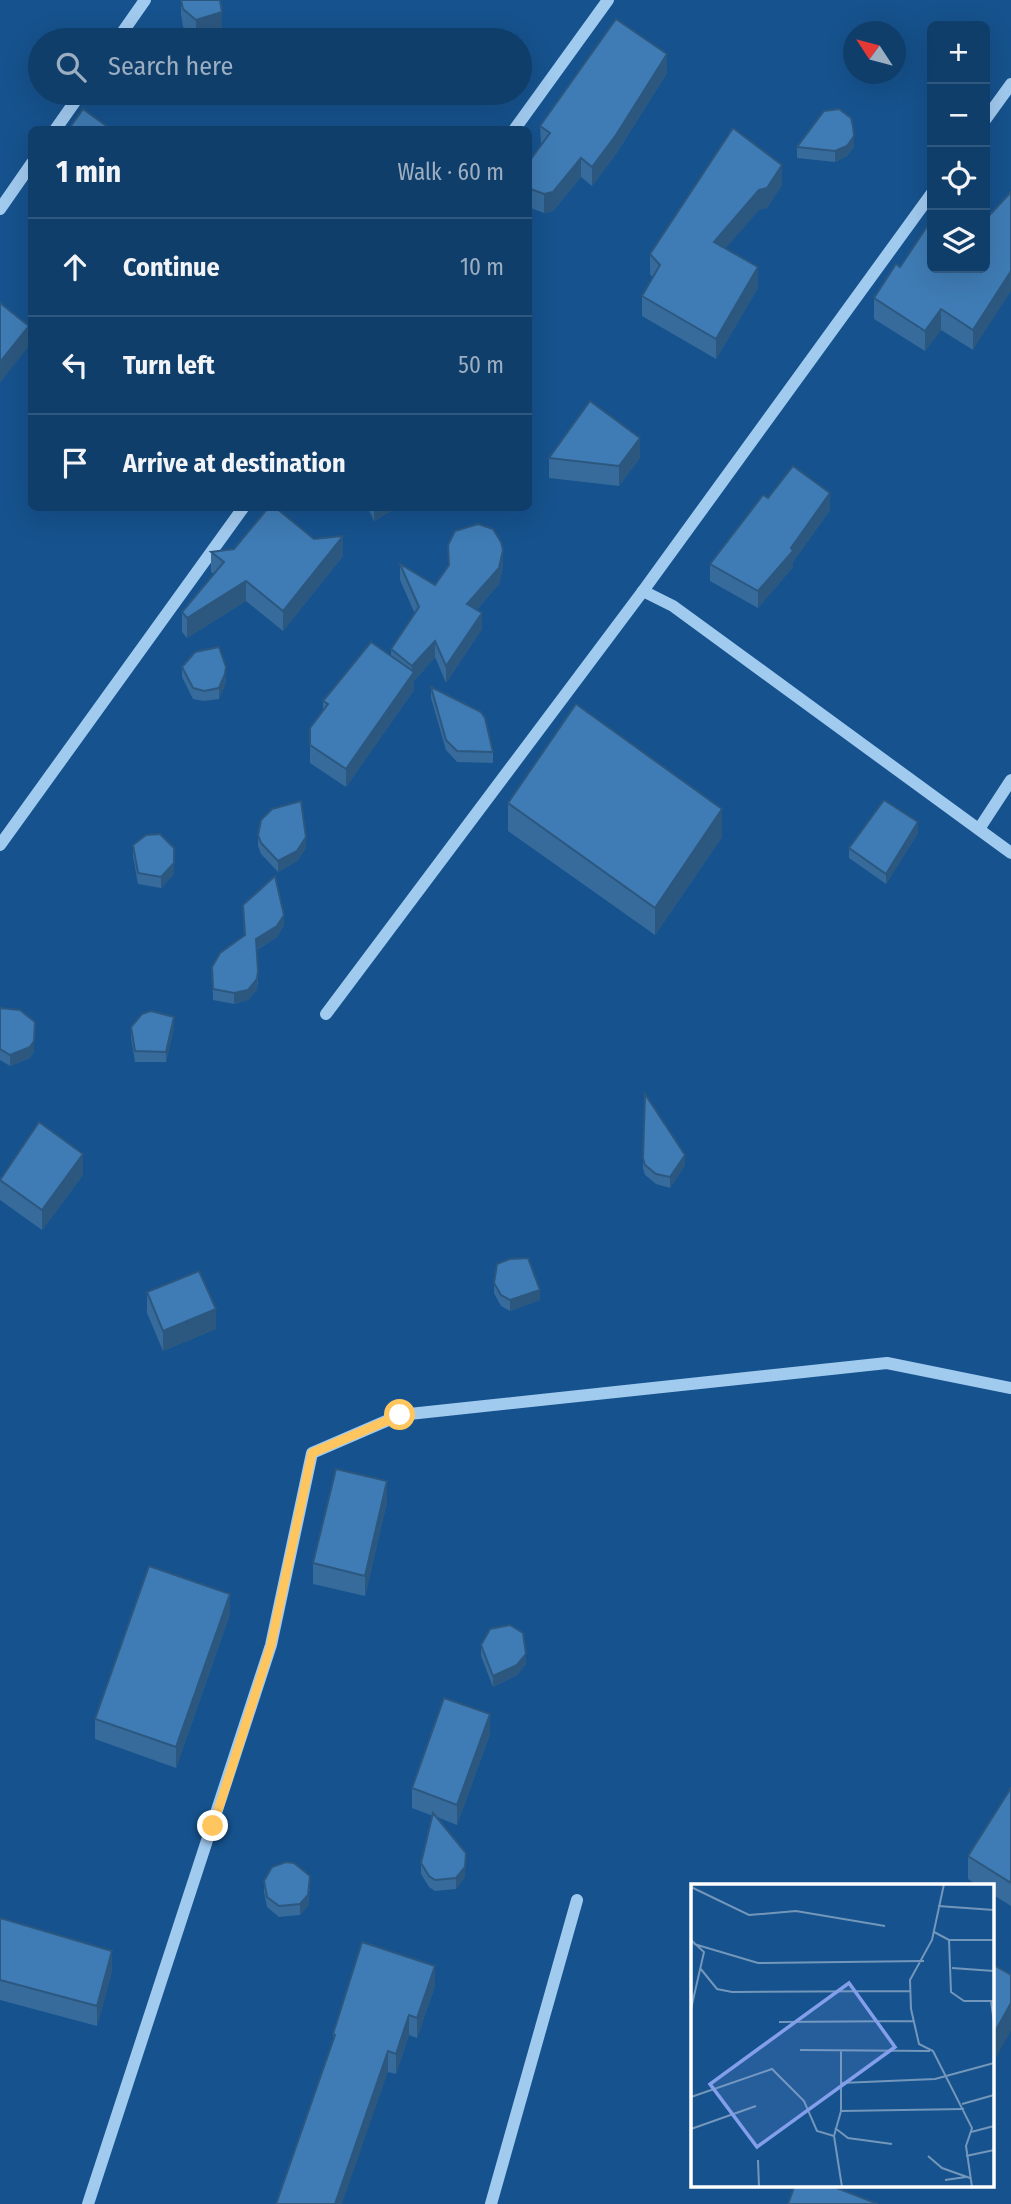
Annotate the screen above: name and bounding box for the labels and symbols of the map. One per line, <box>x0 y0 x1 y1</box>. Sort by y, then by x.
north arrow <box>843 21 906 84</box>
route start <box>384 1399 415 1430</box>
route end <box>197 1810 228 1841</box>
inset map <box>691 1884 993 2186</box>

